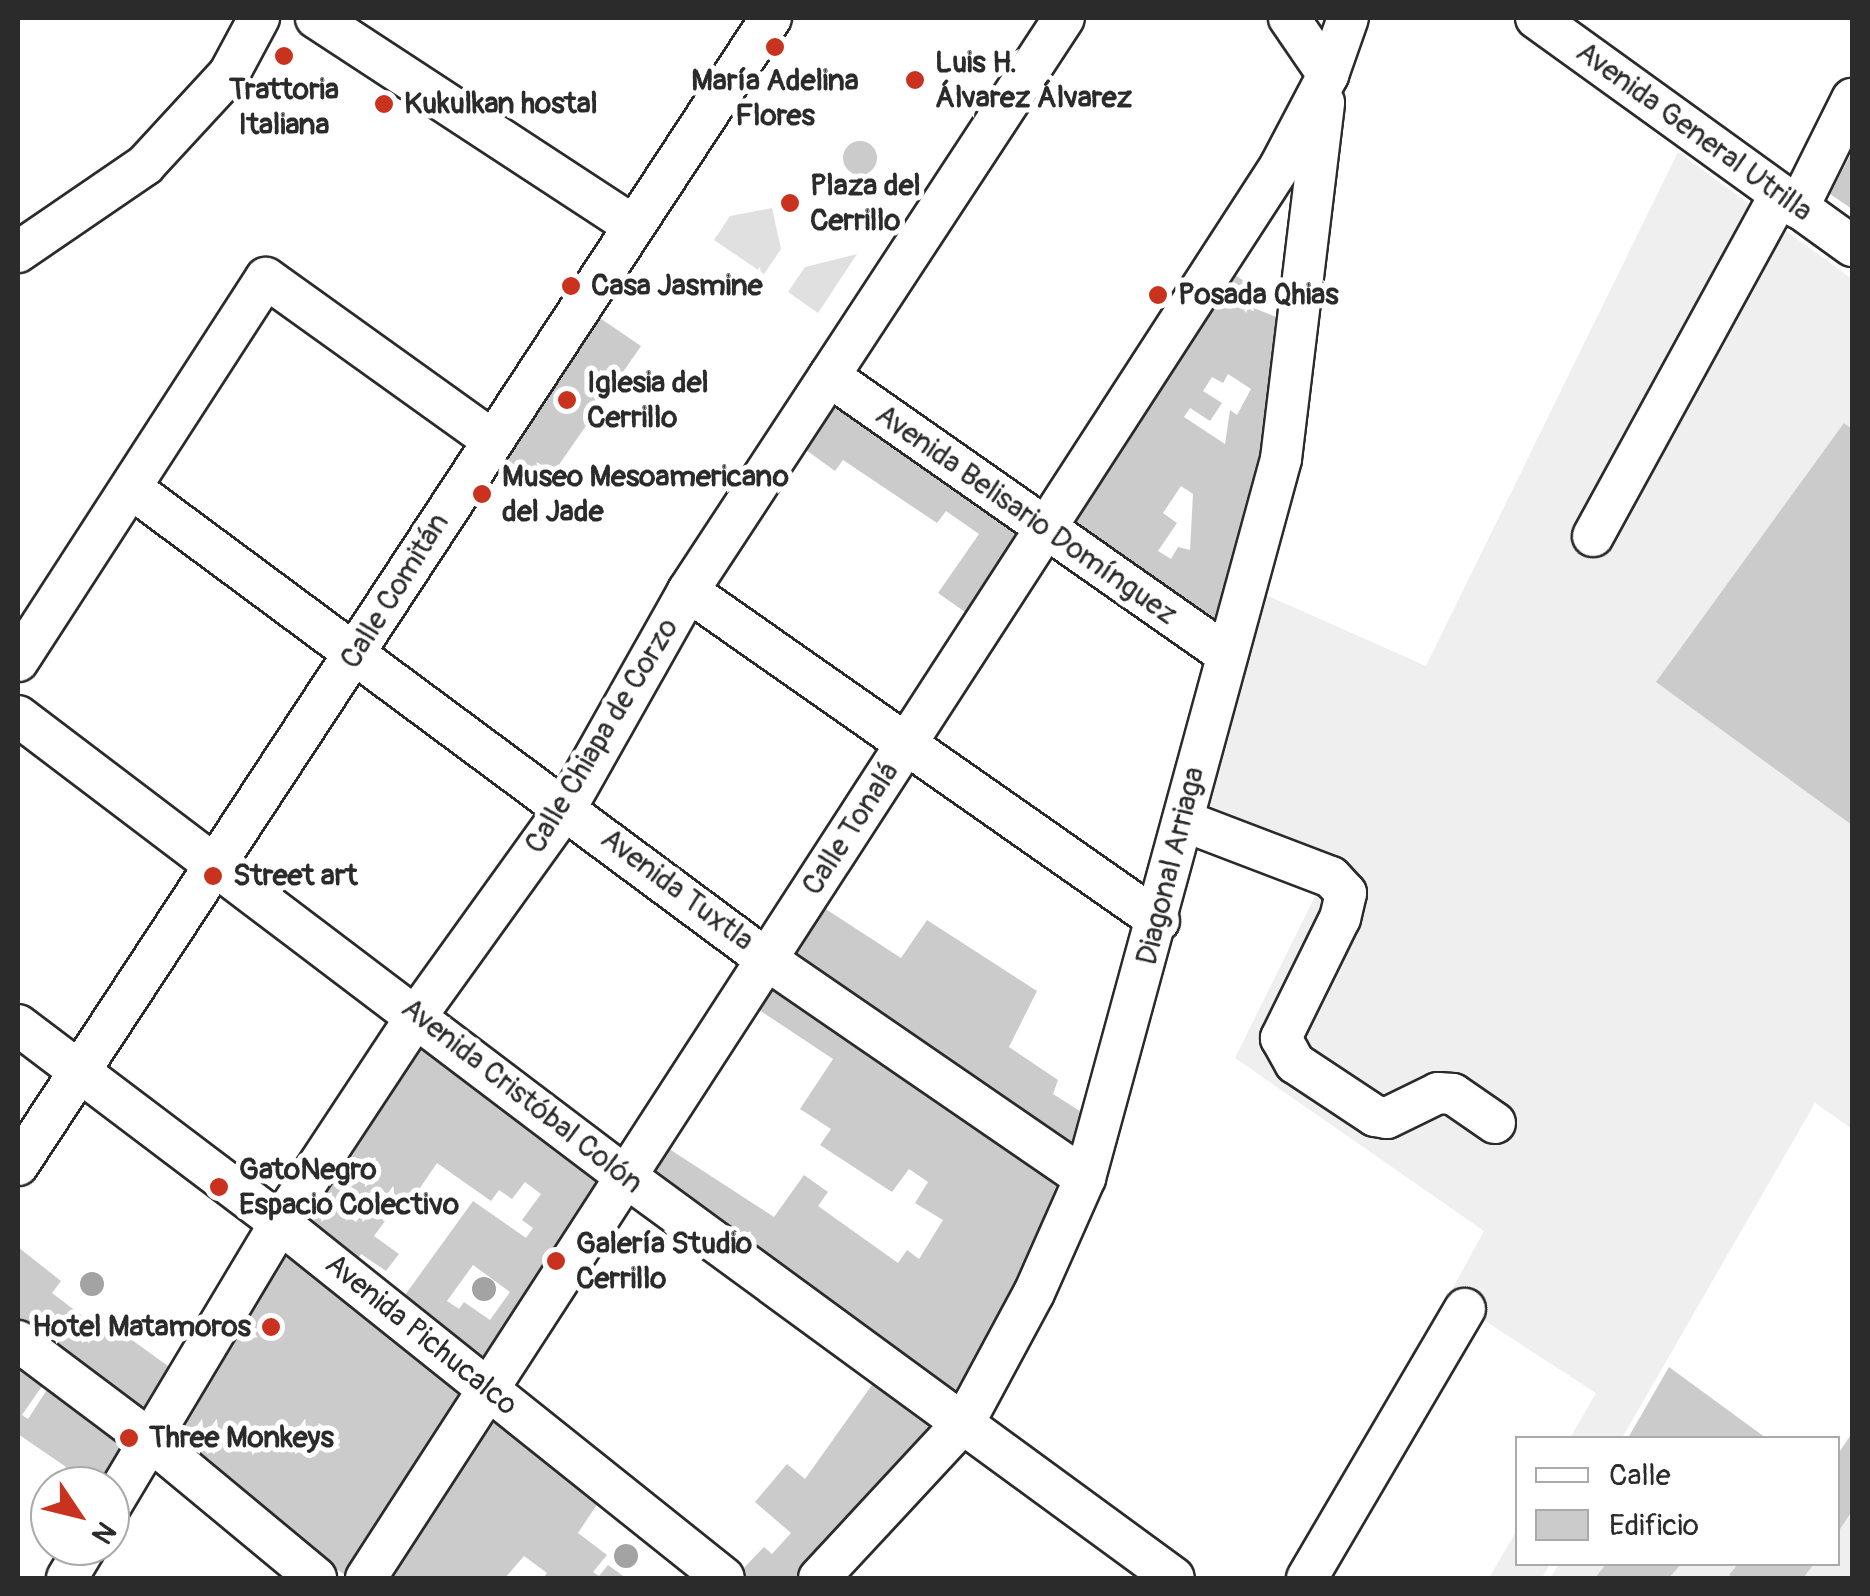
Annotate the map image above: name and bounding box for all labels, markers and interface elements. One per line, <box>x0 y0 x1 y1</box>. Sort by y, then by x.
street label: Avenida General Utrilla <box>1569 34 1819 230</box>
marker: María Adelina Flores <box>764 36 786 58</box>
marker: Trattoria Italiana <box>273 45 295 67</box>
place label: Luis H. Álvarez Álvarez <box>935 45 1132 116</box>
place label: María Adelina Flores <box>691 63 859 134</box>
marker: Luis H. Álvarez Álvarez <box>904 69 926 91</box>
place label: Trattoria Italiana <box>229 72 339 142</box>
place label: Kukulkan hostal <box>404 86 598 122</box>
marker: Kukulkan hostal <box>373 93 395 115</box>
place label: Plaza del Cerrillo <box>810 168 921 238</box>
marker: Plaza del Cerrillo <box>779 192 801 214</box>
place label: Casa Jasmine <box>591 268 763 304</box>
marker: Casa Jasmine <box>560 275 582 297</box>
place label: Posada Qhias <box>1178 277 1339 313</box>
marker: Posada Qhias <box>1147 284 1169 306</box>
place label: Iglesia del Cerrillo <box>587 365 709 436</box>
marker: Iglesia del Cerrillo <box>556 389 578 411</box>
street label: Avenida Belisario Domínguez <box>868 397 1184 633</box>
place label: Museo Mesoamericano del Jade <box>502 459 789 530</box>
marker: Museo Mesoamericano del Jade <box>471 483 493 505</box>
street label: Calle Comitán <box>333 506 457 676</box>
street label: Calle Chiapa de Corzo <box>518 612 686 860</box>
street label: Calle Tonalá <box>795 756 907 902</box>
street label: Diagonal Arriaga <box>1129 763 1213 969</box>
street label: Avenida Tuxtla <box>594 821 760 959</box>
place label: Street art <box>233 858 358 894</box>
marker: Street art <box>202 865 224 887</box>
street label: Avenida Cristóbal Colón <box>394 990 650 1202</box>
place label: GatoNegro Espacio Colectivo <box>239 1152 459 1222</box>
marker: GatoNegro Espacio Colectivo <box>208 1176 230 1198</box>
place label: Galería Studio Cerrillo <box>576 1226 752 1296</box>
street label: Avenida Pichucalco <box>318 1246 524 1424</box>
marker: Galería Studio Cerrillo <box>545 1250 567 1272</box>
place label: Hotel Matamoros <box>32 1309 251 1345</box>
marker: Hotel Matamoros <box>260 1316 282 1338</box>
place label: Three Monkeys <box>149 1420 334 1456</box>
marker: Three Monkeys <box>118 1427 140 1449</box>
legend <box>1515 1436 1840 1566</box>
text: Calle <box>1609 1457 1671 1494</box>
north arrow <box>30 1466 130 1566</box>
text: Edificio <box>1609 1507 1699 1544</box>
text: N <box>84 1515 123 1550</box>

